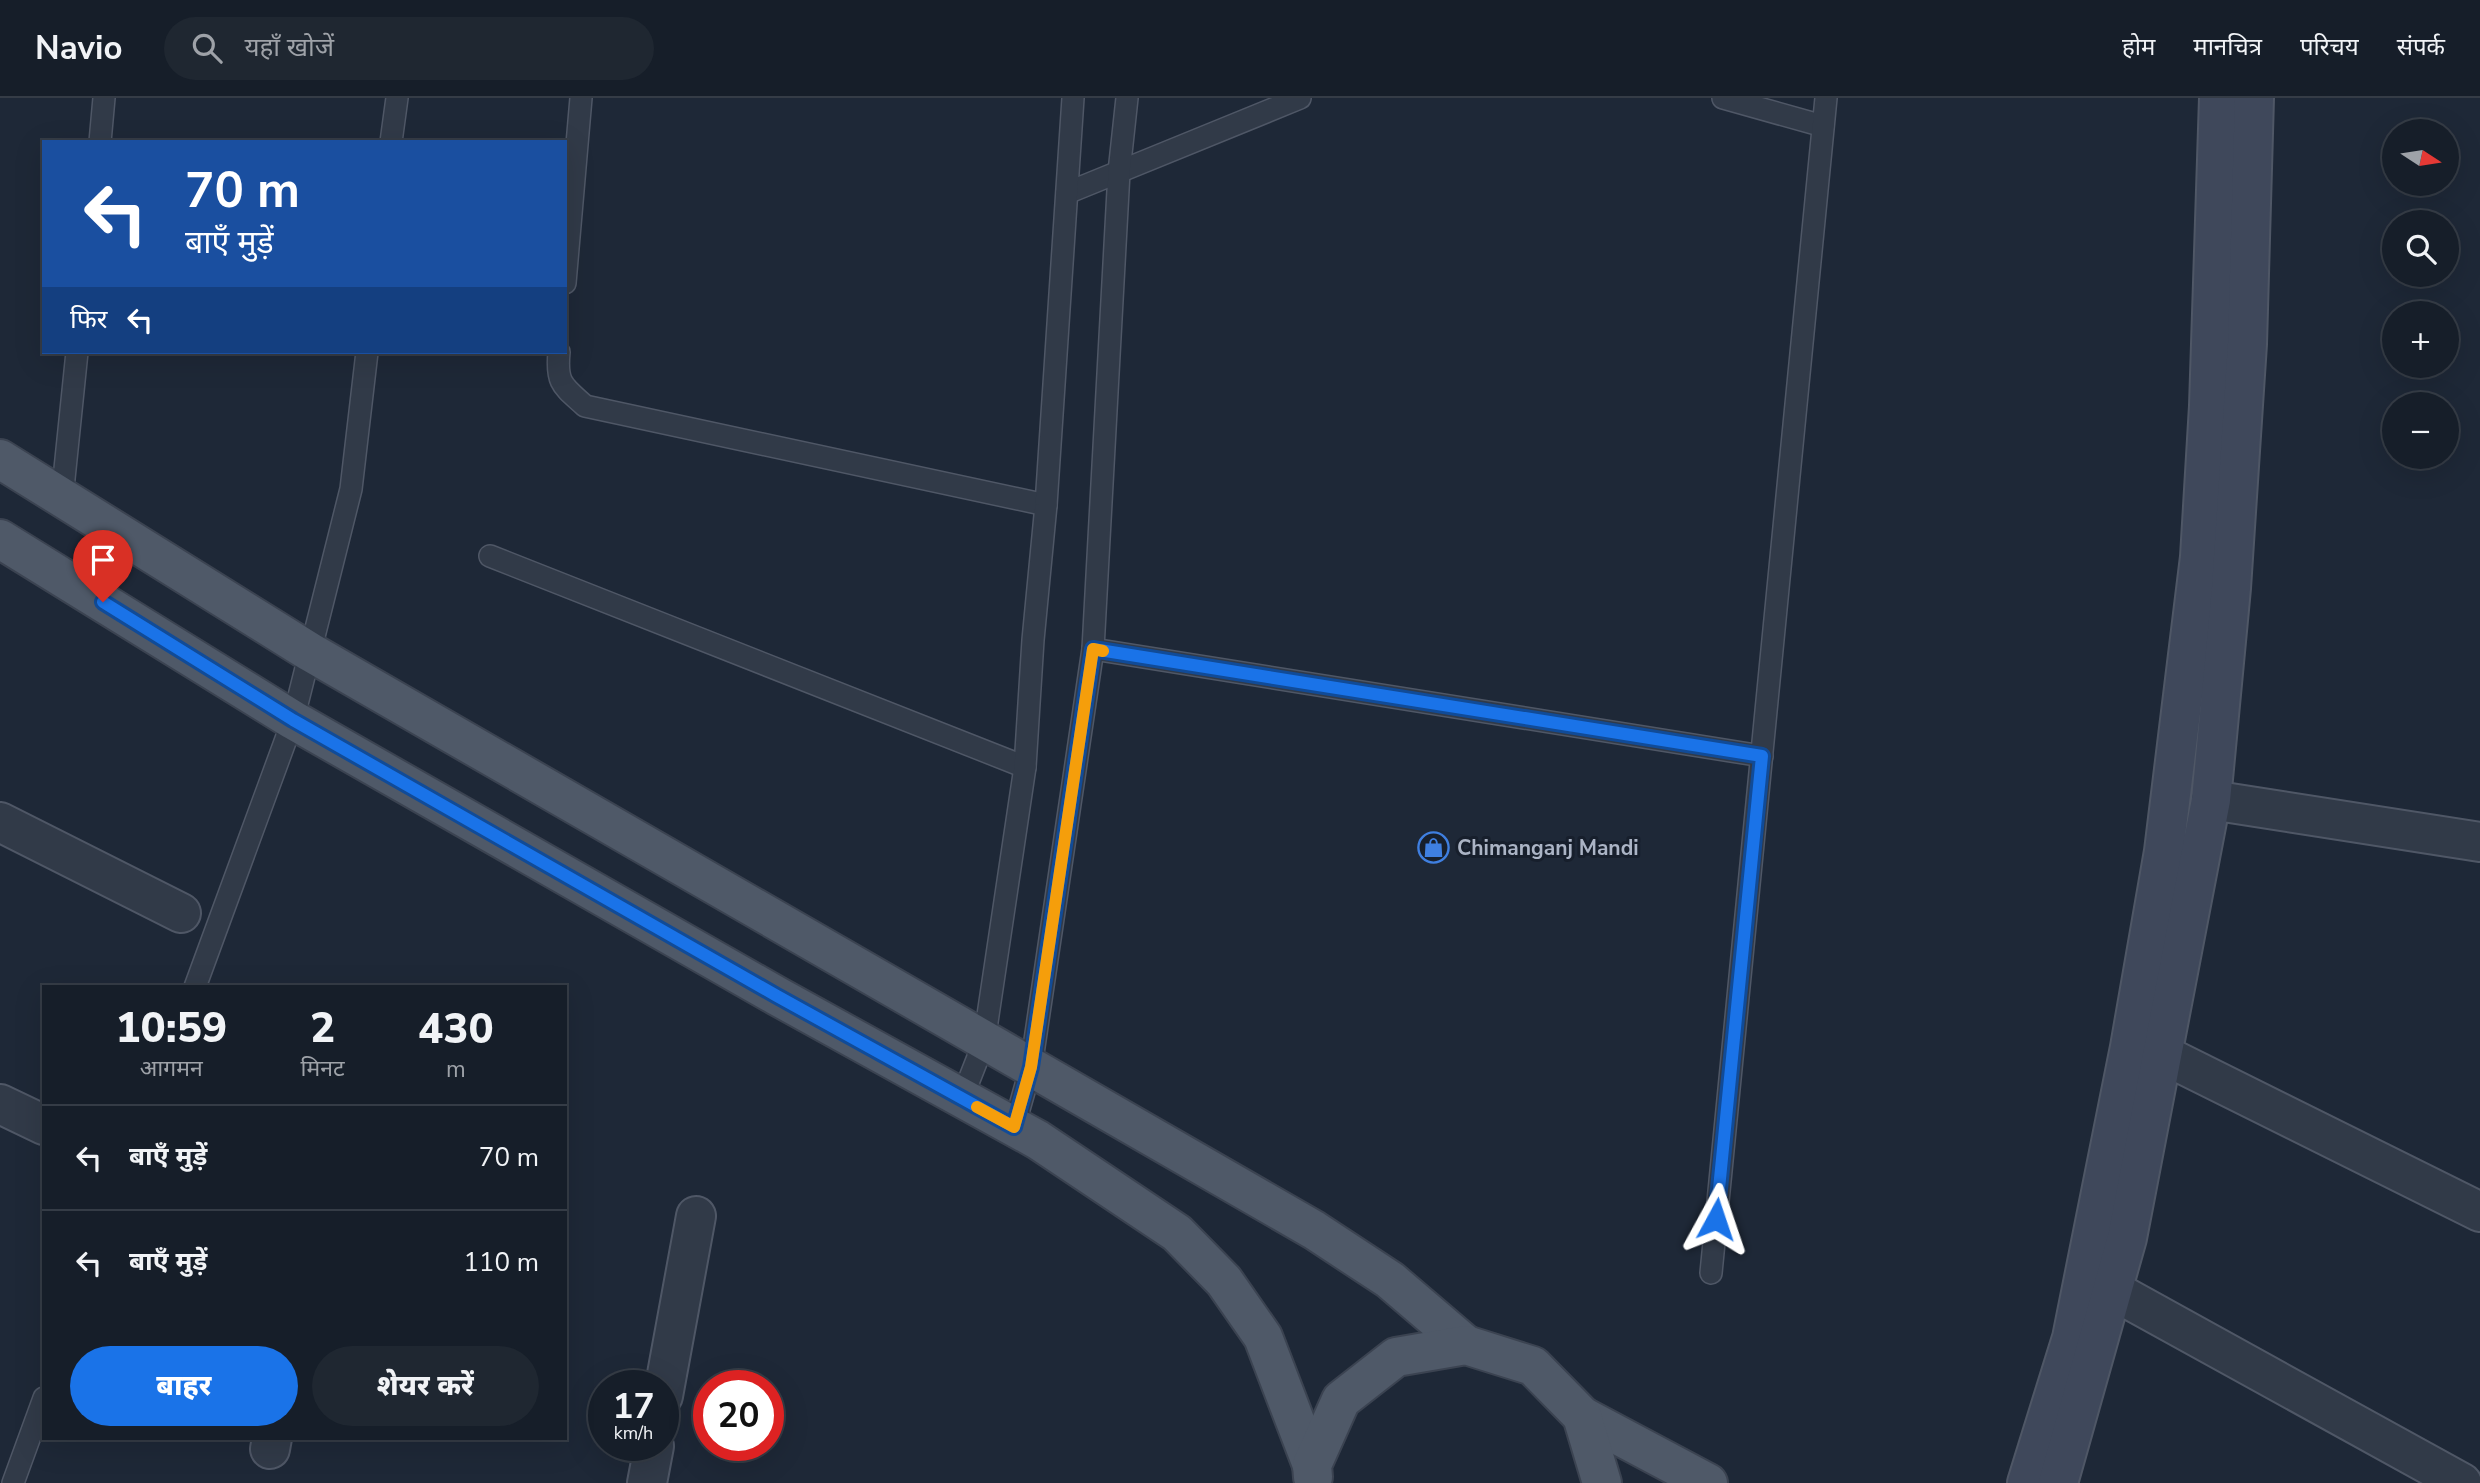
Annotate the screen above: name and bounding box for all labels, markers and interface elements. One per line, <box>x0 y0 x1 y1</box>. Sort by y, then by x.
search box <box>164 17 654 80</box>
text: Navio <box>35 26 122 71</box>
icon: search <box>188 29 226 67</box>
text: यहाँ खोजें <box>244 30 334 65</box>
text: होम <box>2122 31 2155 63</box>
text: मानचित्र <box>2193 31 2262 63</box>
text: परिचय <box>2300 31 2359 63</box>
text: संपर्क <box>2397 31 2445 63</box>
north arrow <box>2382 119 2459 196</box>
map controls <box>2382 119 2459 469</box>
text: 70 m <box>185 157 300 224</box>
icon: left <box>70 168 161 259</box>
button: search <box>2382 210 2459 287</box>
text: बाएँ मुड़ें <box>185 221 274 264</box>
icon: left <box>121 301 159 339</box>
button: + <box>2382 301 2459 378</box>
text: फिर <box>70 302 107 337</box>
button: − <box>2382 392 2459 469</box>
pin <box>73 530 133 602</box>
icon: arrive <box>84 541 122 579</box>
shop icon: Chimanganj Mandi <box>1417 831 1451 865</box>
place label: Chimanganj Mandi <box>1457 834 1639 862</box>
text: 10:59 <box>115 1000 227 1057</box>
text: 2 <box>310 1000 335 1057</box>
text: 430 <box>418 1001 494 1058</box>
text: आगमन <box>140 1053 203 1084</box>
text: मिनट <box>301 1053 345 1084</box>
text: m <box>446 1054 466 1085</box>
icon: left <box>70 1139 108 1177</box>
text: बाएँ मुड़ें <box>129 1139 207 1174</box>
text: 70 m <box>479 1140 539 1175</box>
position arrow <box>1679 1182 1753 1256</box>
icon: left <box>70 1244 108 1282</box>
text: बाएँ मुड़ें <box>129 1244 207 1279</box>
text: 110 m <box>463 1245 539 1280</box>
button: बाहर <box>70 1346 298 1426</box>
button: शेयर करें <box>312 1346 539 1426</box>
speed limit sign: 20 <box>693 1370 784 1461</box>
text: 17 <box>612 1383 655 1430</box>
text: km/h <box>614 1421 653 1445</box>

